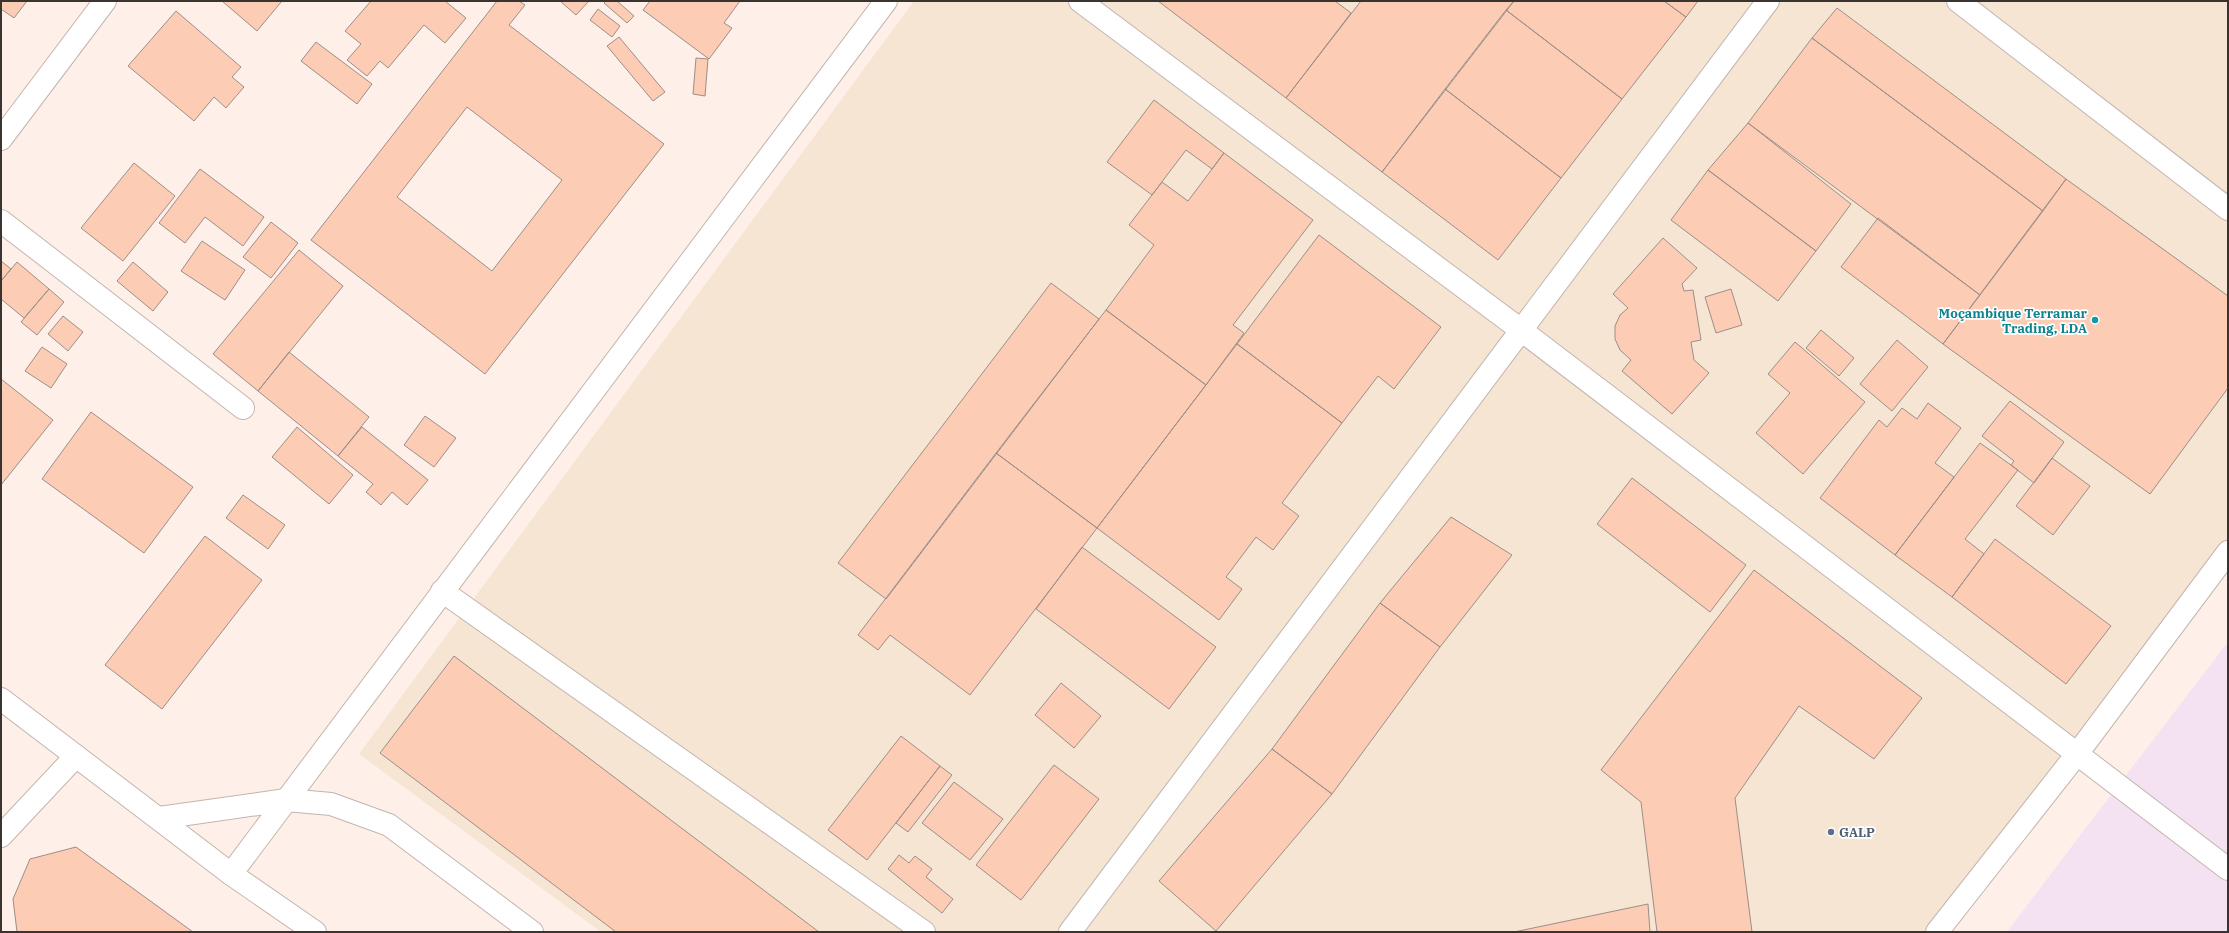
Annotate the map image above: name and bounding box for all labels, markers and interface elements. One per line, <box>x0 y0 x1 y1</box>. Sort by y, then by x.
place label: Moçambique Terramar Trading, LDA <box>1939 305 2088 337</box>
marker: Moçambique Terramar Trading, LDA <box>2090 315 2100 325</box>
place label: GALP <box>1839 824 1875 841</box>
marker: GALP <box>1826 827 1836 837</box>

